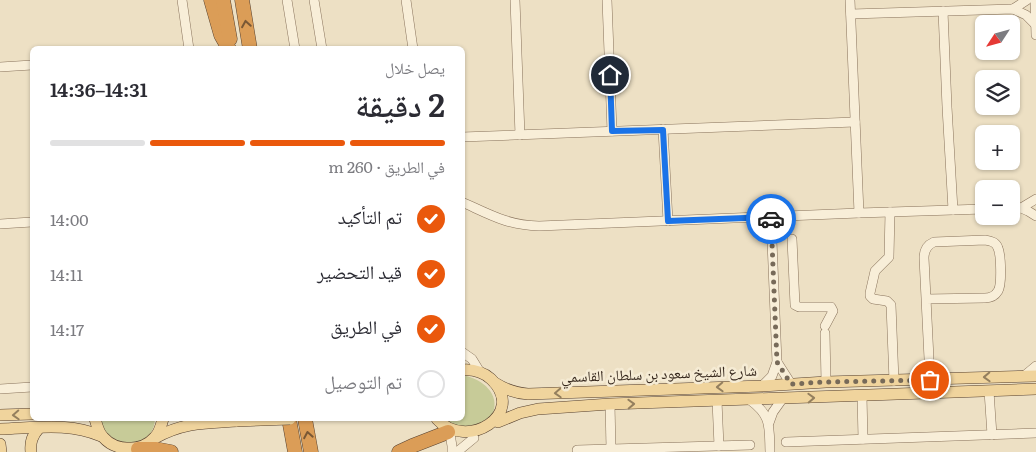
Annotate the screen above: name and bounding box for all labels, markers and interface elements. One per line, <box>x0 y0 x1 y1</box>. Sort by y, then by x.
north arrow <box>975 15 1020 60</box>
map controls <box>975 15 1020 225</box>
one-way arrow <box>242 20 252 29</box>
pin <box>589 54 631 96</box>
text: يصل خلال <box>385 55 445 79</box>
icon: home <box>596 61 624 89</box>
button: layers <box>975 70 1020 115</box>
text: 14:31–14:36 <box>50 75 148 103</box>
text: 2 دقيقة <box>355 79 445 127</box>
button: + <box>975 125 1020 170</box>
text: في الطريق · 260 m <box>328 154 445 178</box>
button: − <box>975 180 1020 225</box>
courier <box>746 194 796 244</box>
text: تم التأكيد <box>338 202 402 230</box>
icon: check <box>417 205 445 233</box>
icon: car <box>757 205 785 233</box>
text: 14:00 <box>50 207 89 231</box>
text: قيد التحضير <box>317 257 402 285</box>
icon: check <box>417 260 445 288</box>
text: 14:11 <box>50 262 83 286</box>
text: في الطريق <box>330 312 402 340</box>
icon: check <box>417 315 445 343</box>
text: 14:17 <box>50 317 84 341</box>
street label: شارع الشيخ سعود بن سلطان القاسمي <box>561 358 758 389</box>
pin <box>909 359 951 401</box>
icon: bag <box>916 366 944 394</box>
text: تم التوصيل <box>324 367 402 395</box>
one-way arrow <box>983 372 991 383</box>
one-way arrow <box>716 382 724 392</box>
one-way arrow <box>553 388 561 398</box>
one-way arrow <box>807 392 815 403</box>
one-way arrow <box>627 398 635 409</box>
one-way arrow <box>12 409 20 420</box>
one-way arrow <box>304 431 314 440</box>

